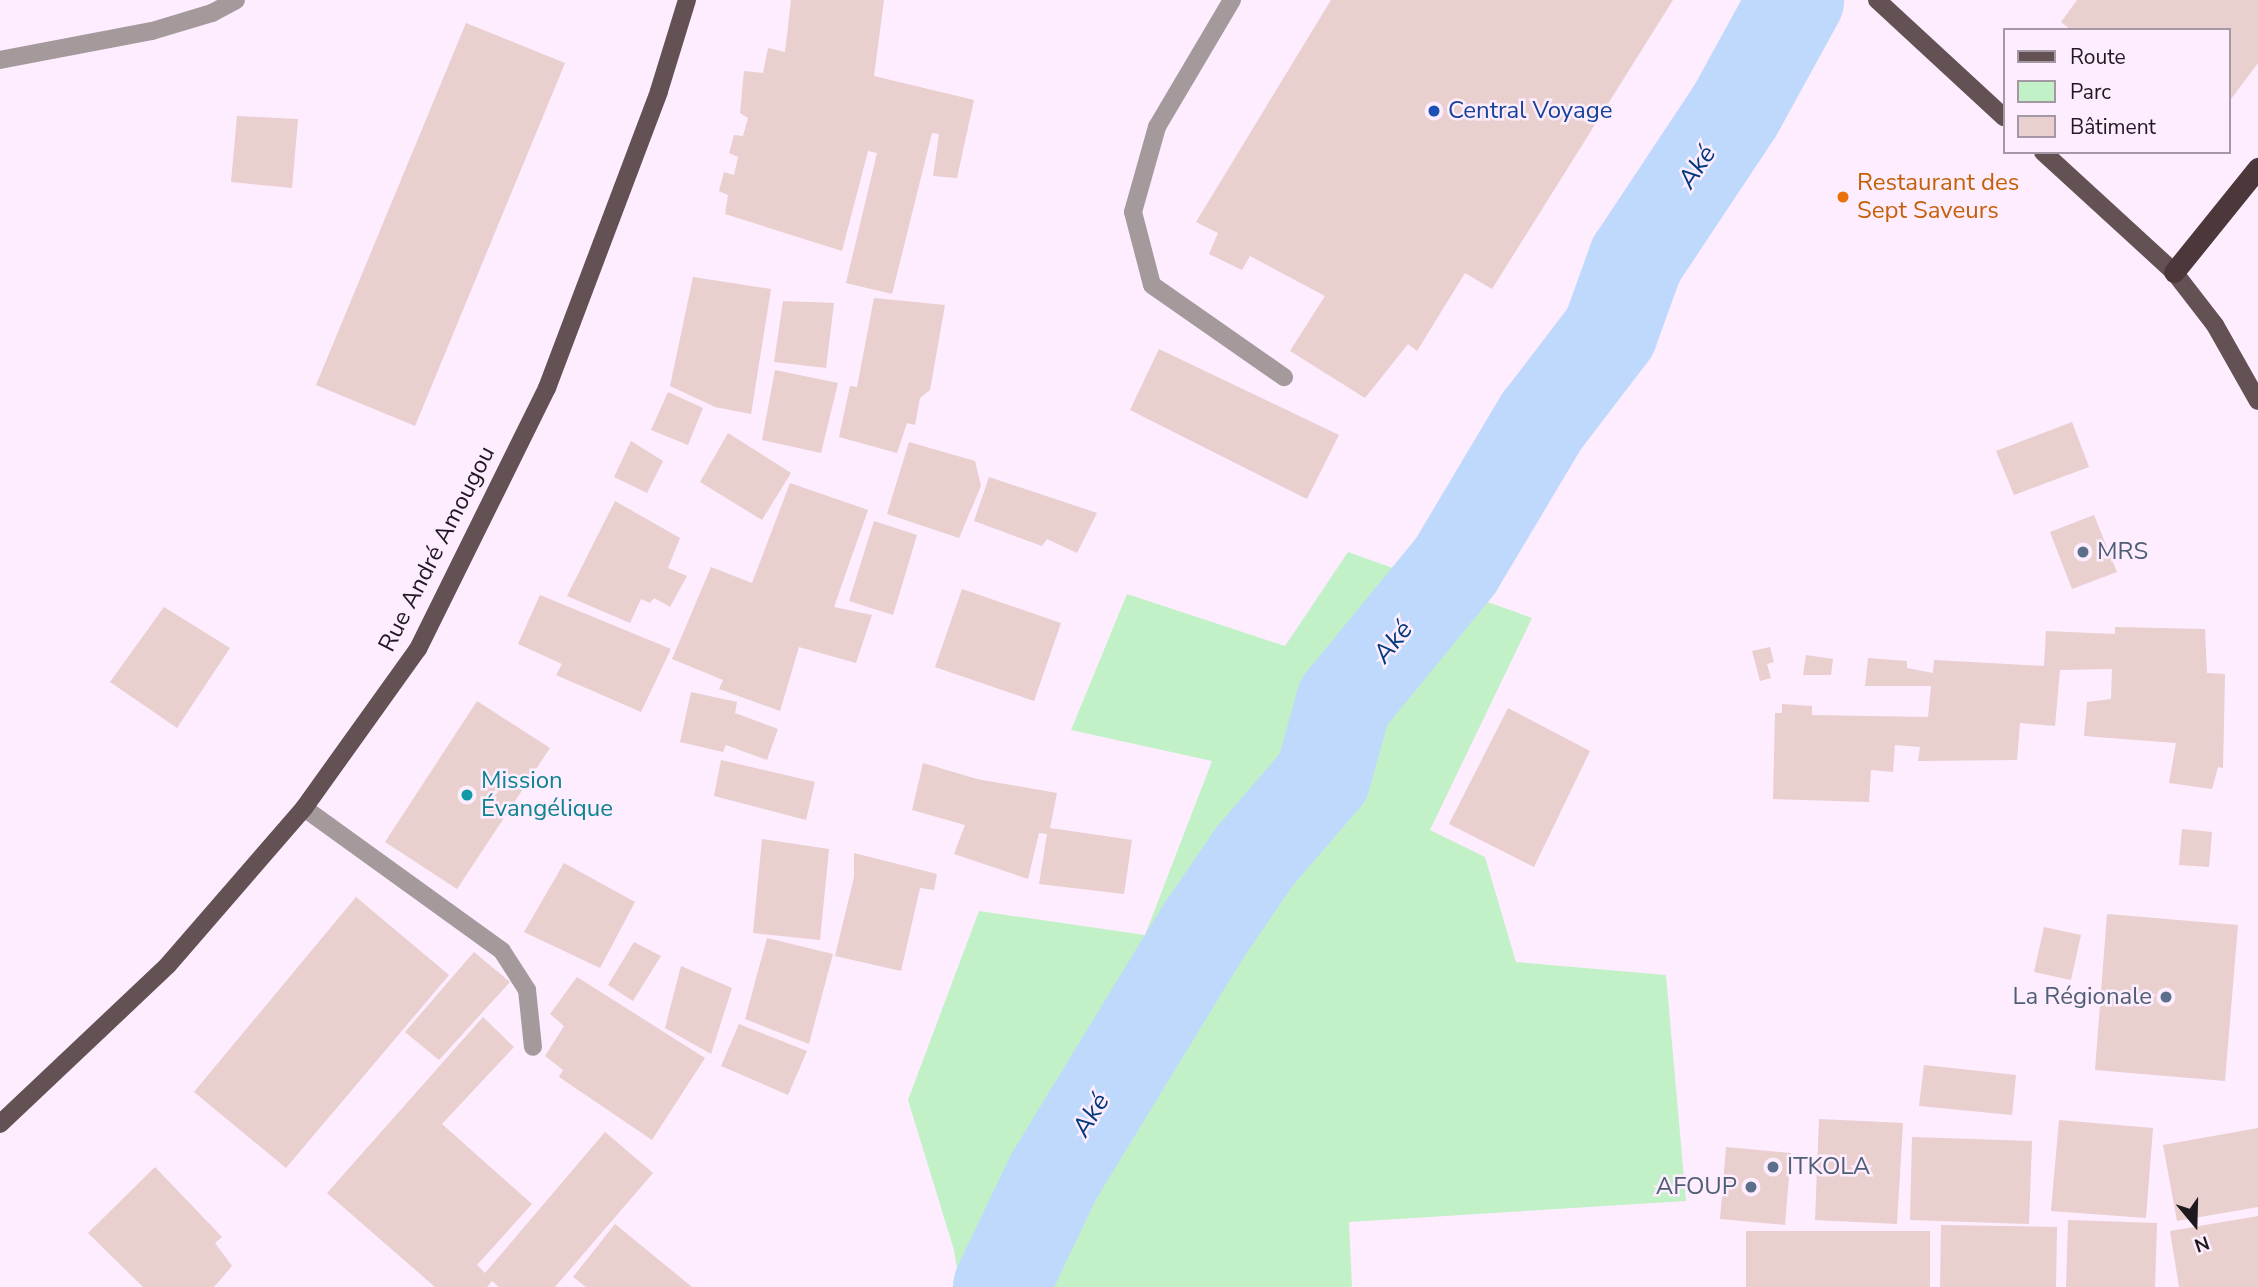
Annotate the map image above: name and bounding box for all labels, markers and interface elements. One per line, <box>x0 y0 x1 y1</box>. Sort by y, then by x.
legend <box>2002 28 2230 154</box>
text: Route <box>2070 43 2126 71</box>
text: Parc <box>2070 78 2111 106</box>
place label: Central Voyage <box>1448 97 1613 125</box>
marker: Central Voyage <box>1426 103 1442 119</box>
text: Bâtiment <box>2070 113 2156 141</box>
water label: Aké <box>1671 139 1723 195</box>
place label: Restaurant des Sept Saveurs <box>1857 169 2019 225</box>
marker: Restaurant des Sept Saveurs <box>1835 189 1851 205</box>
street label: Rue André Amougou <box>373 441 501 657</box>
place label: MRS <box>2097 538 2148 566</box>
marker: MRS <box>2075 544 2091 560</box>
water label: Aké <box>1367 615 1419 669</box>
place label: Mission Évangélique <box>481 767 613 823</box>
marker: Mission Évangélique <box>459 787 475 803</box>
place label: La Régionale <box>2012 983 2152 1011</box>
marker: La Régionale <box>2158 989 2174 1005</box>
water label: Aké <box>1066 1087 1116 1143</box>
place label: ITKOLA <box>1787 1153 1870 1181</box>
marker: ITKOLA <box>1765 1159 1781 1175</box>
place label: AFOUP <box>1656 1173 1737 1201</box>
marker: AFOUP <box>1743 1179 1759 1195</box>
north arrow <box>2160 1189 2230 1259</box>
text: N <box>2191 1229 2213 1258</box>

